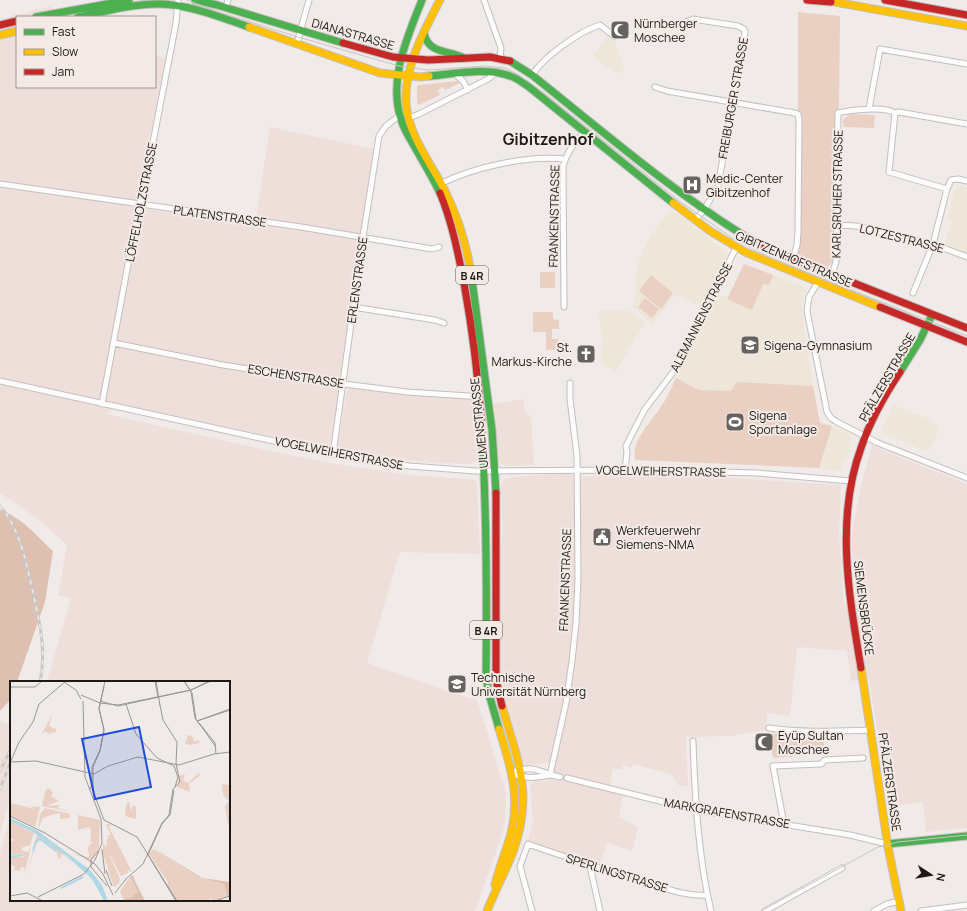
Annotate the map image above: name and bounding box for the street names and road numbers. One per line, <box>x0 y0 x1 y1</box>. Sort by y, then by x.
street label: DIANASTRASSE <box>310 14 397 54</box>
street label: FREIBURGER STRASSE <box>714 36 752 160</box>
street label: KARLSRUHER STRASSE <box>827 130 847 258</box>
street label: LÖFFELHOLZSTRASSE <box>121 141 161 263</box>
street label: FRANKENSTRASSE <box>545 164 563 268</box>
street label: PLATENSTRASSE <box>172 201 268 231</box>
street label: LOTZESTRASSE <box>858 219 946 257</box>
street label: GIBITZENHOFSTRASSE <box>733 227 855 291</box>
street label: ERLENSTRASSE <box>343 236 371 324</box>
street label: ALEMANNENSTRASSE <box>666 259 736 375</box>
road number: B 4R <box>456 266 488 284</box>
street label: PFÄLZERSTRASSE <box>855 329 919 425</box>
street label: ESCHENSTRASSE <box>247 360 345 392</box>
street label: ULMENSTRASSE <box>466 377 492 469</box>
street label: VOGELWEIHERSTRASSE <box>273 432 405 474</box>
street label: VOGELWEIHERSTRASSE <box>595 461 727 481</box>
street label: FRANKENSTRASSE <box>555 528 575 632</box>
street label: SIEMENSBRÜCKE <box>850 560 878 657</box>
road number: B 4R <box>470 621 502 639</box>
street label: PFÄLZERSTRASSE <box>875 731 905 833</box>
street label: MARKGRAFENSTRASSE <box>662 794 792 833</box>
street label: SPERLINGSTRASSE <box>564 849 670 897</box>

